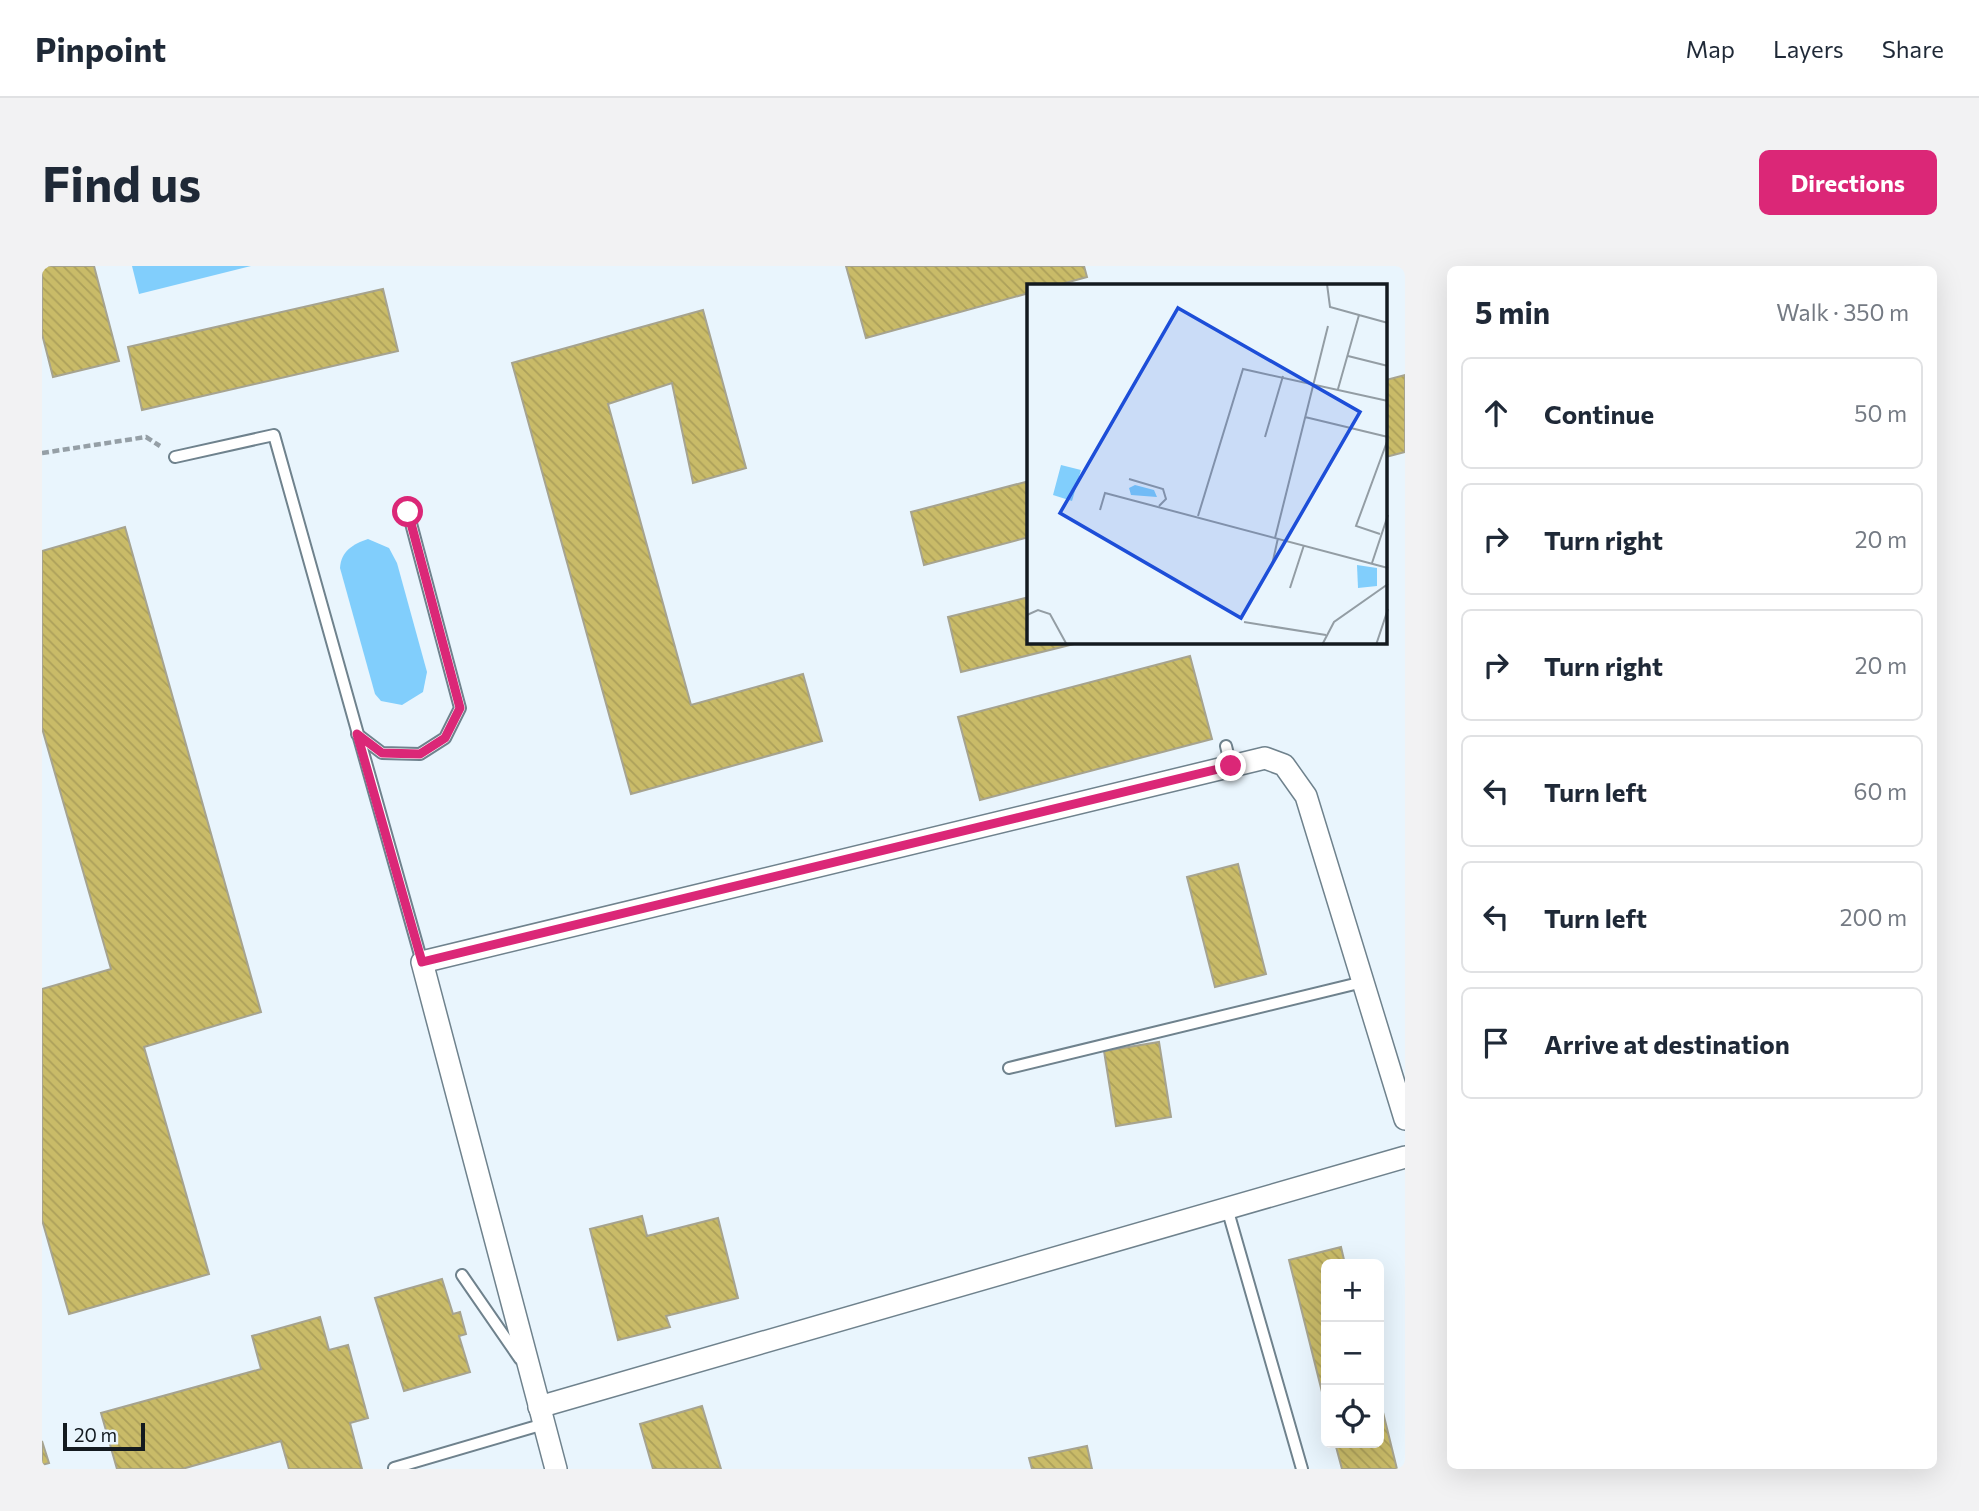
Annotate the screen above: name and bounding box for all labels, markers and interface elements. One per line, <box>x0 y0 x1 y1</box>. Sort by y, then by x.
text: Pinpoint <box>35 28 166 69</box>
text: Map <box>1686 34 1735 63</box>
text: Layers <box>1773 34 1844 63</box>
text: Share <box>1882 34 1944 63</box>
button: Directions <box>1759 150 1937 215</box>
text: Find us <box>42 152 201 212</box>
inset map <box>1027 284 1388 644</box>
text: 5 min <box>1475 293 1550 330</box>
text: Walk · 350 m <box>1776 298 1909 326</box>
icon: ahead <box>1477 394 1515 432</box>
text: Continue <box>1544 398 1654 429</box>
text: 50 m <box>1854 399 1907 427</box>
route start <box>392 496 423 527</box>
icon: right <box>1477 520 1515 558</box>
text: Turn right <box>1544 524 1663 555</box>
text: 20 m <box>1855 525 1907 553</box>
icon: right <box>1477 646 1515 684</box>
text: Turn right <box>1544 650 1663 681</box>
text: 20 m <box>1855 651 1907 679</box>
route end <box>1215 750 1246 781</box>
icon: left <box>1477 772 1515 810</box>
text: Turn left <box>1544 776 1647 807</box>
text: 60 m <box>1854 777 1907 805</box>
icon: left <box>1477 898 1515 936</box>
text: Turn left <box>1544 902 1647 933</box>
text: 200 m <box>1840 903 1907 931</box>
icon: arrive <box>1477 1024 1515 1062</box>
text: Arrive at destination <box>1544 1028 1790 1059</box>
map controls <box>1321 1259 1384 1448</box>
button: + <box>1321 1259 1384 1322</box>
button: − <box>1321 1322 1384 1385</box>
button: locate <box>1321 1385 1384 1448</box>
scale bar <box>63 1420 145 1452</box>
text: 20 m <box>74 1423 117 1446</box>

